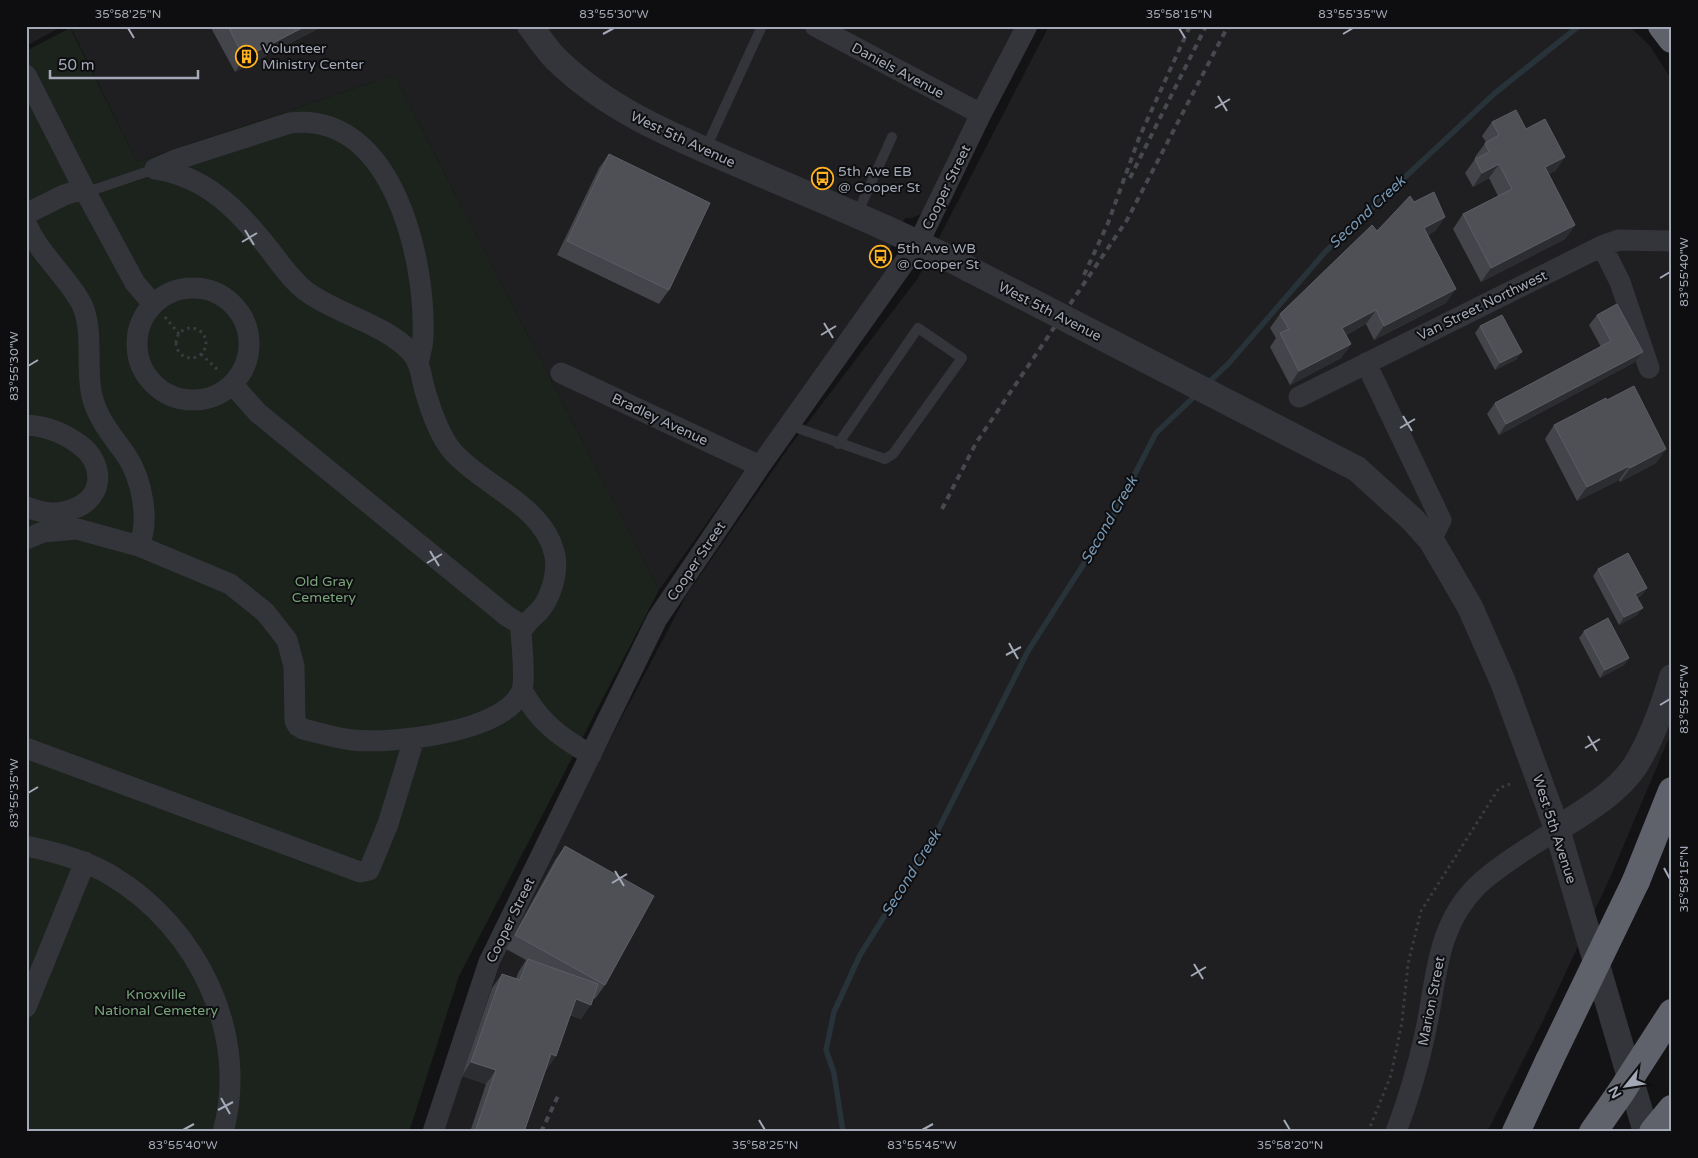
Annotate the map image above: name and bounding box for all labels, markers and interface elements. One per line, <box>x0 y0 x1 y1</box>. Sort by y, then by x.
text: 35°58'25"N <box>95 7 161 21</box>
text: 83°55'30"W <box>579 7 649 21</box>
text: 35°58'15"N <box>1146 7 1212 21</box>
text: 83°55'35"W <box>1318 7 1388 21</box>
street label: Daniels Avenue <box>849 39 947 102</box>
place label: Volunteer Ministry Center <box>262 40 364 73</box>
building icon: Volunteer Ministry Center <box>234 44 258 68</box>
scale bar <box>50 48 198 80</box>
text: 50 m <box>58 56 95 74</box>
street label: West 5th Avenue <box>628 108 738 171</box>
street label: Cooper Street <box>919 141 975 232</box>
place label: 5th Ave EB @ Cooper St <box>838 163 921 196</box>
bus stop icon: 5th Ave EB @ Cooper St <box>810 167 834 191</box>
water label: Second Creek <box>1325 171 1410 252</box>
text: 83°55'40"W <box>1677 237 1691 307</box>
place label: 5th Ave WB @ Cooper St <box>897 240 980 273</box>
bus stop icon: 5th Ave WB @ Cooper St <box>869 244 893 268</box>
street label: Van Street Northwest <box>1415 266 1550 344</box>
street label: West 5th Avenue <box>995 278 1104 345</box>
text: 83°55'30"W <box>7 331 21 401</box>
street label: Bradley Avenue <box>609 390 711 449</box>
water label: Second Creek <box>1077 471 1142 567</box>
street label: Cooper Street <box>664 518 730 604</box>
park label: Old Gray Cemetery <box>292 573 357 606</box>
text: 83°55'45"W <box>1677 664 1691 734</box>
text: 83°55'35"W <box>7 758 21 828</box>
street label: West 5th Avenue <box>1529 773 1580 886</box>
water label: Second Creek <box>877 825 946 919</box>
text: 35°58'15"N <box>1677 846 1691 912</box>
street label: Cooper Street <box>483 874 539 965</box>
street label: Marion Street <box>1414 954 1449 1047</box>
park label: Knoxville National Cemetery <box>94 986 219 1019</box>
north arrow <box>1600 1060 1650 1110</box>
text: N <box>1605 1083 1625 1101</box>
text: 83°55'40"W <box>148 1138 218 1152</box>
text: 35°58'25"N <box>732 1138 798 1152</box>
text: 83°55'45"W <box>887 1138 957 1152</box>
text: 35°58'20"N <box>1257 1138 1323 1152</box>

